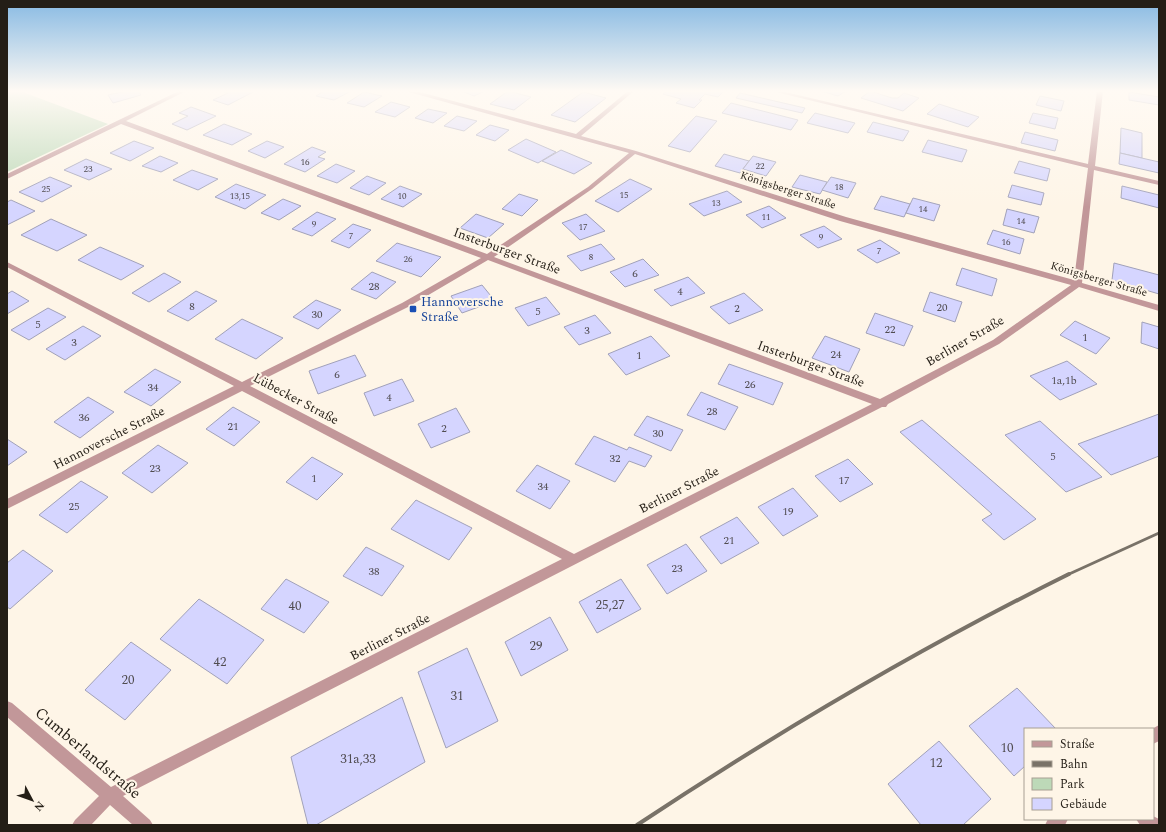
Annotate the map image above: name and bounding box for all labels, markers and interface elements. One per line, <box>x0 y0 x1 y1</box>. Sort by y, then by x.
house number: 16 <box>300 155 310 169</box>
house number: 22 <box>755 159 765 173</box>
house number: 23 <box>83 162 93 176</box>
street label: Königsberger Straße <box>738 166 838 214</box>
house number: 18 <box>834 180 844 194</box>
house number: 25 <box>41 182 51 196</box>
house number: 15 <box>619 188 629 202</box>
house number: 13,15 <box>230 189 251 203</box>
house number: 10 <box>397 189 407 203</box>
house number: 13 <box>711 196 721 210</box>
house number: 14 <box>918 202 928 216</box>
house number: 11 <box>761 210 771 224</box>
house number: 14 <box>1016 214 1026 228</box>
house number: 9 <box>312 217 317 231</box>
house number: 17 <box>578 220 588 234</box>
street label: Insterburger Straße <box>450 222 564 280</box>
house number: 7 <box>349 229 354 243</box>
house number: 9 <box>819 230 824 244</box>
house number: 16 <box>1001 235 1011 249</box>
house number: 7 <box>877 244 882 258</box>
house number: 8 <box>589 250 594 264</box>
house number: 26 <box>403 252 413 266</box>
street label: Königsberger Straße <box>1049 257 1149 301</box>
house number: 6 <box>632 265 638 282</box>
house number: 28 <box>369 278 380 295</box>
house number: 4 <box>677 283 683 300</box>
place label: Hannoversche Straße <box>421 292 503 327</box>
house number: 8 <box>189 298 195 315</box>
house number: 20 <box>937 299 948 316</box>
house number: 2 <box>734 300 740 317</box>
house number: 5 <box>535 303 541 320</box>
marker: Hannoversche Straße <box>408 304 418 314</box>
house number: 30 <box>312 306 323 323</box>
street label: Berliner Straße <box>922 310 1008 372</box>
house number: 5 <box>35 316 41 333</box>
house number: 22 <box>885 321 896 338</box>
house number: 3 <box>584 322 590 339</box>
house number: 1 <box>1082 329 1088 346</box>
house number: 3 <box>71 334 77 351</box>
street label: Insterburger Straße <box>754 335 868 393</box>
house number: 24 <box>831 346 842 363</box>
house number: 1 <box>636 347 642 364</box>
house number: 6 <box>334 366 340 383</box>
street label: Lübecker Straße <box>250 368 342 430</box>
house number: 1a,1b <box>1051 372 1077 389</box>
house number: 26 <box>745 376 756 393</box>
house number: 34 <box>148 379 159 396</box>
house number: 4 <box>386 389 392 406</box>
street label: Hannoversche Straße <box>50 401 168 475</box>
house number: 28 <box>707 403 718 420</box>
house number: 36 <box>79 409 90 426</box>
house number: 21 <box>228 418 239 435</box>
house number: 2 <box>441 420 447 437</box>
house number: 30 <box>653 425 664 442</box>
house number: 5 <box>1050 448 1056 465</box>
house number: 32 <box>610 450 621 467</box>
house number: 23 <box>150 460 161 477</box>
street label: Berliner Straße <box>635 461 723 519</box>
house number: 1 <box>311 470 317 487</box>
house number: 17 <box>839 472 850 489</box>
house number: 34 <box>538 478 549 495</box>
house number: 25 <box>69 498 80 515</box>
house number: 19 <box>783 503 794 520</box>
house number: 21 <box>724 532 735 549</box>
house number: 23 <box>672 560 683 577</box>
house number: 38 <box>369 563 380 580</box>
house number: 25,27 <box>595 595 625 615</box>
house number: 40 <box>289 596 302 616</box>
street label: Berliner Straße <box>346 608 434 666</box>
house number: 29 <box>530 636 543 656</box>
house number: 42 <box>214 652 227 672</box>
house number: 20 <box>122 670 135 690</box>
house number: 31 <box>451 686 464 706</box>
street label: Cumberlandstraße <box>30 701 146 805</box>
legend <box>1024 728 1154 820</box>
text: Straße <box>1060 735 1095 754</box>
house number: 10 <box>1001 738 1014 758</box>
house number: 31a,33 <box>340 749 376 769</box>
house number: 12 <box>930 753 943 773</box>
text: Bahn <box>1060 755 1088 774</box>
text: Park <box>1060 775 1085 794</box>
north arrow <box>12 780 52 820</box>
text: Gebäude <box>1060 795 1107 814</box>
text: N <box>30 797 49 815</box>

